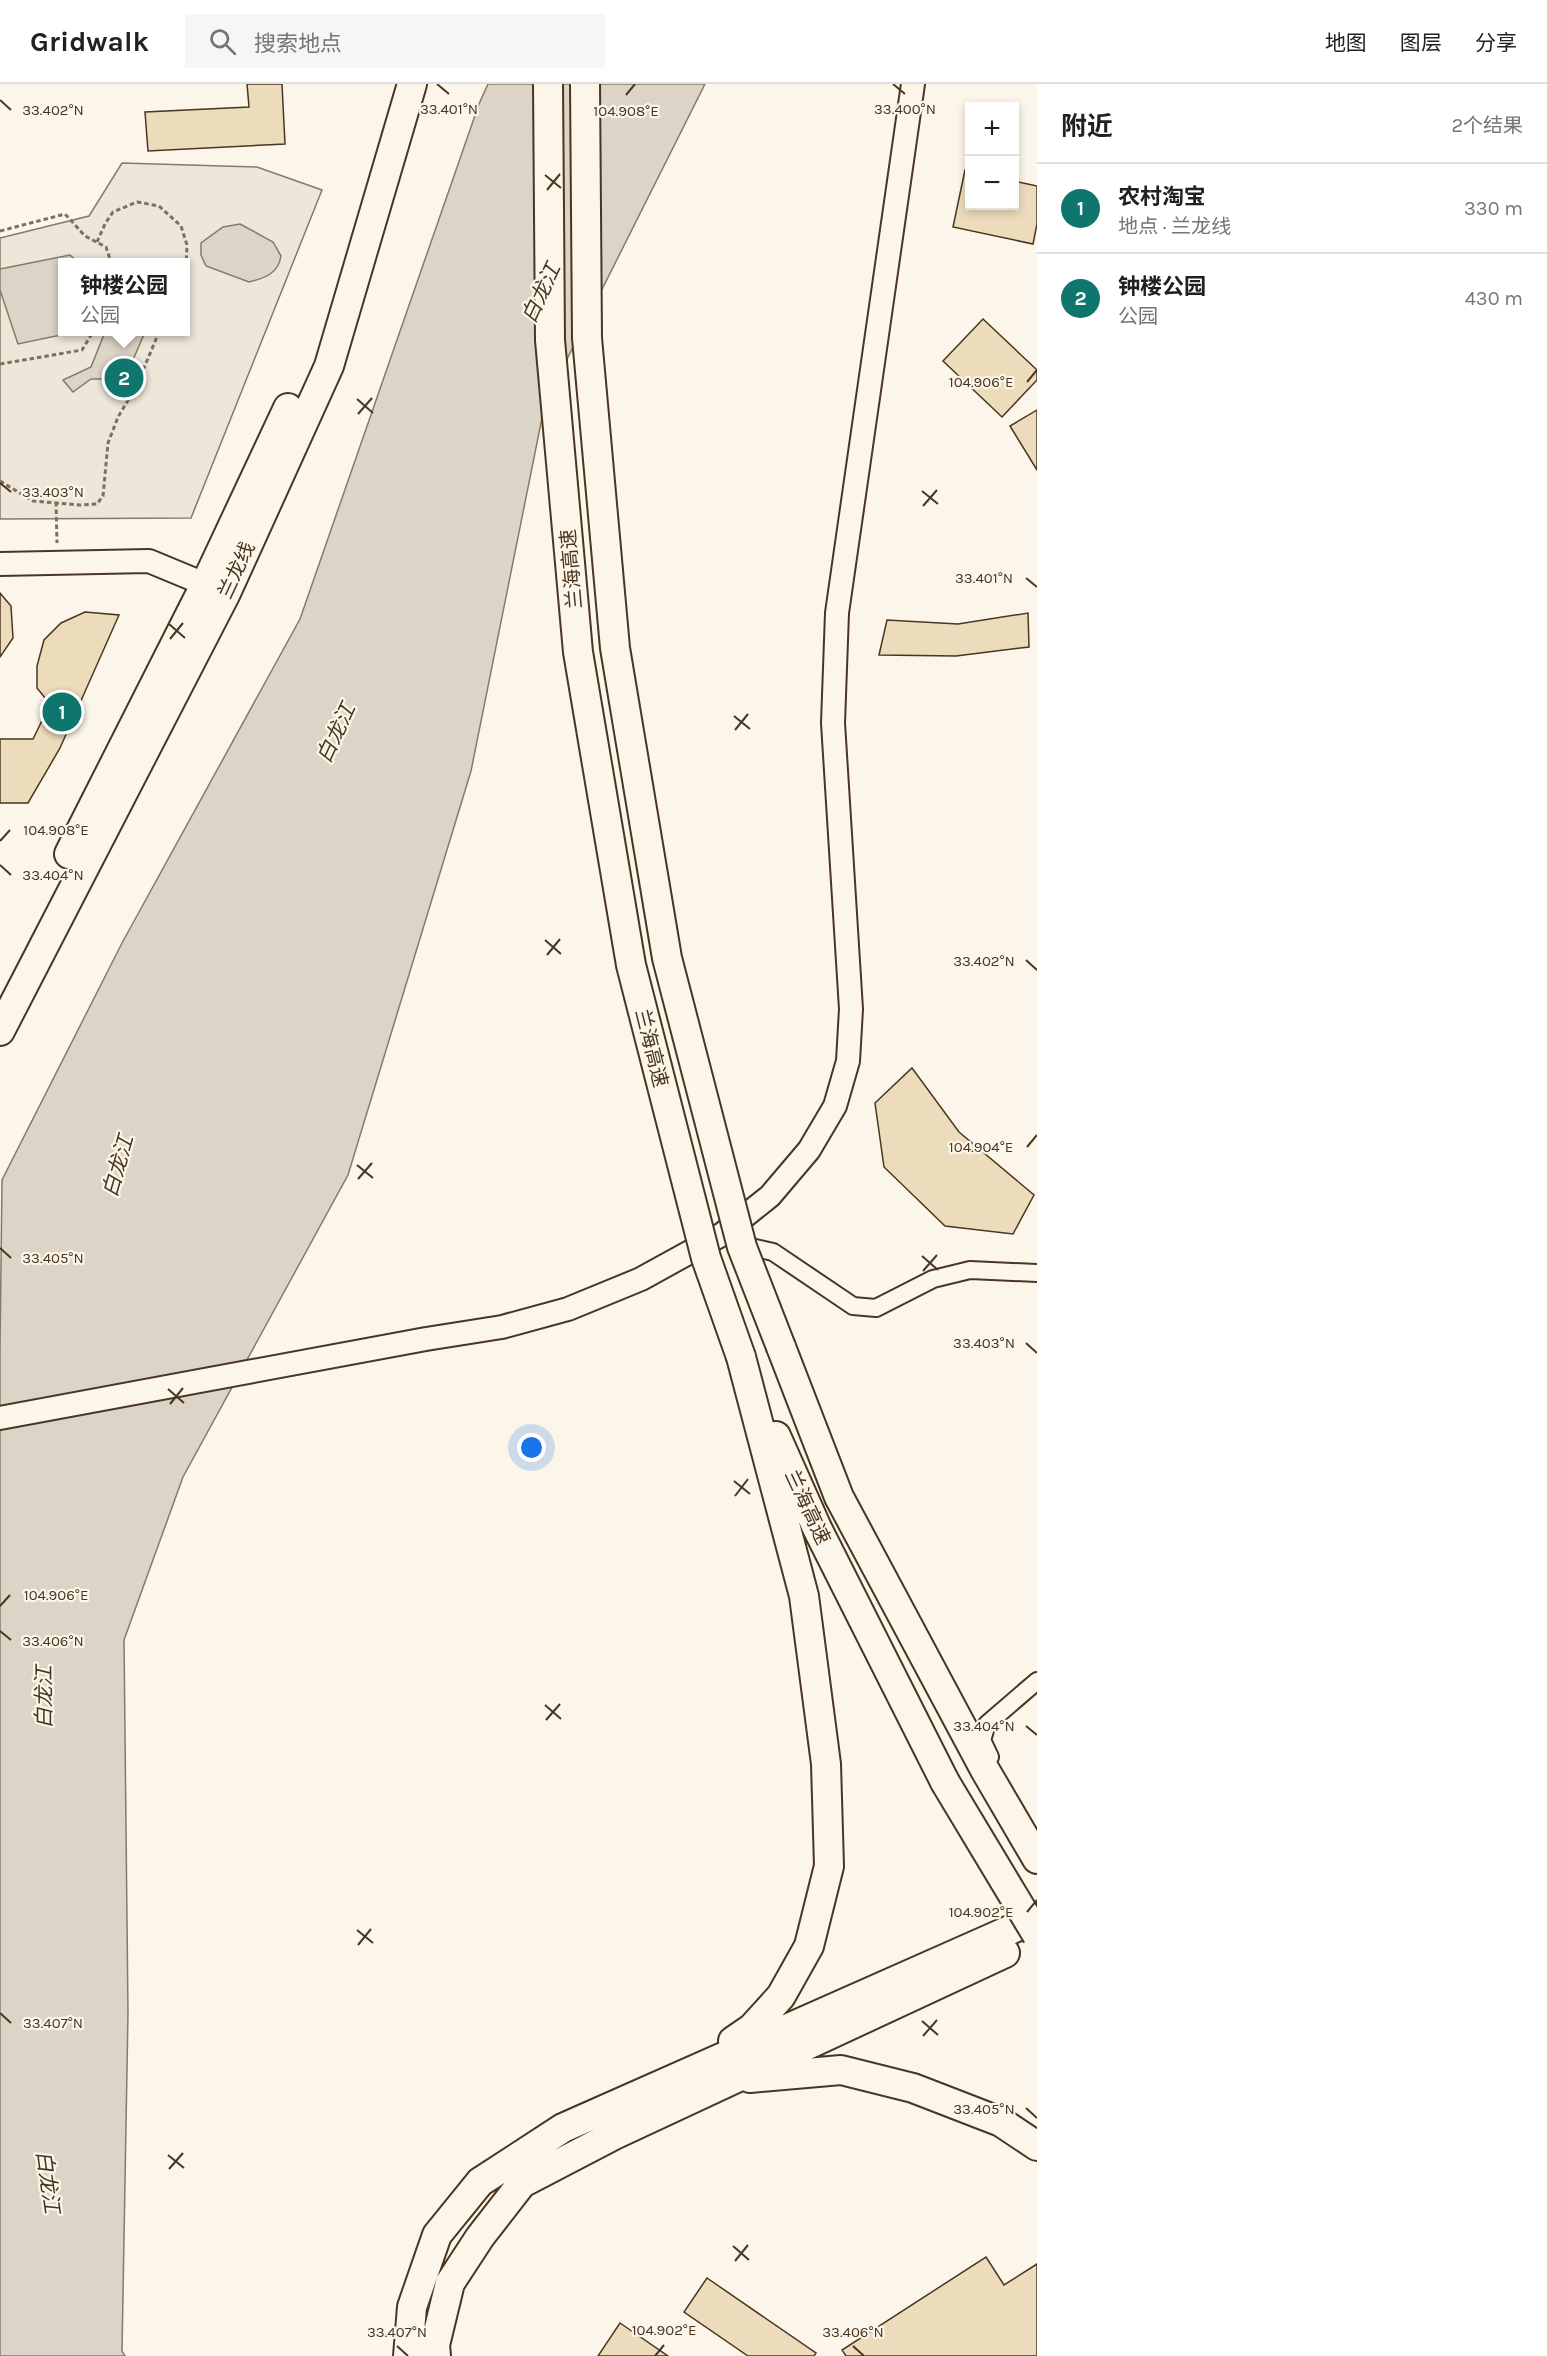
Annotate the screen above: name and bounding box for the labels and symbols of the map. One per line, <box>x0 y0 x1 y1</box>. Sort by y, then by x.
text: 33.401°N <box>420 100 478 118</box>
text: 33.400°N <box>874 100 936 118</box>
text: 33.402°N <box>22 101 84 119</box>
text: 104.908°E <box>593 102 659 120</box>
water label: 白龙江 <box>517 258 566 327</box>
pin: 2 <box>104 356 144 400</box>
text: 104.906°E <box>949 373 1013 391</box>
text: 33.403°N <box>22 483 84 501</box>
street label: 兰海高速 <box>557 528 586 610</box>
street label: 兰龙线 <box>213 538 260 602</box>
text: 33.401°N <box>955 569 1013 587</box>
pin: 1 <box>42 690 82 734</box>
water label: 白龙江 <box>312 698 361 767</box>
text: 104.908°E <box>23 821 89 839</box>
text: 33.404°N <box>22 866 84 884</box>
text: 33.402°N <box>953 952 1015 970</box>
street label: 兰海高速 <box>631 1007 672 1090</box>
water label: 白龙江 <box>98 1130 139 1200</box>
text: 104.904°E <box>949 1138 1013 1156</box>
text: 33.405°N <box>22 1249 84 1267</box>
text: 33.403°N <box>953 1334 1015 1352</box>
your location <box>517 1433 546 1462</box>
street label: 兰海高速 <box>780 1466 835 1548</box>
text: 104.906°E <box>24 1586 88 1604</box>
text: 33.406°N <box>22 1632 84 1650</box>
water label: 白龙江 <box>32 1664 56 1729</box>
text: 33.404°N <box>953 1717 1015 1735</box>
text: 104.902°E <box>949 1903 1013 1921</box>
text: 33.407°N <box>23 2014 83 2032</box>
text: 33.405°N <box>953 2100 1015 2118</box>
water label: 白龙江 <box>32 2149 65 2217</box>
text: 104.902°E <box>632 2321 696 2339</box>
text: 33.407°N <box>367 2323 427 2341</box>
text: 33.406°N <box>822 2323 884 2341</box>

